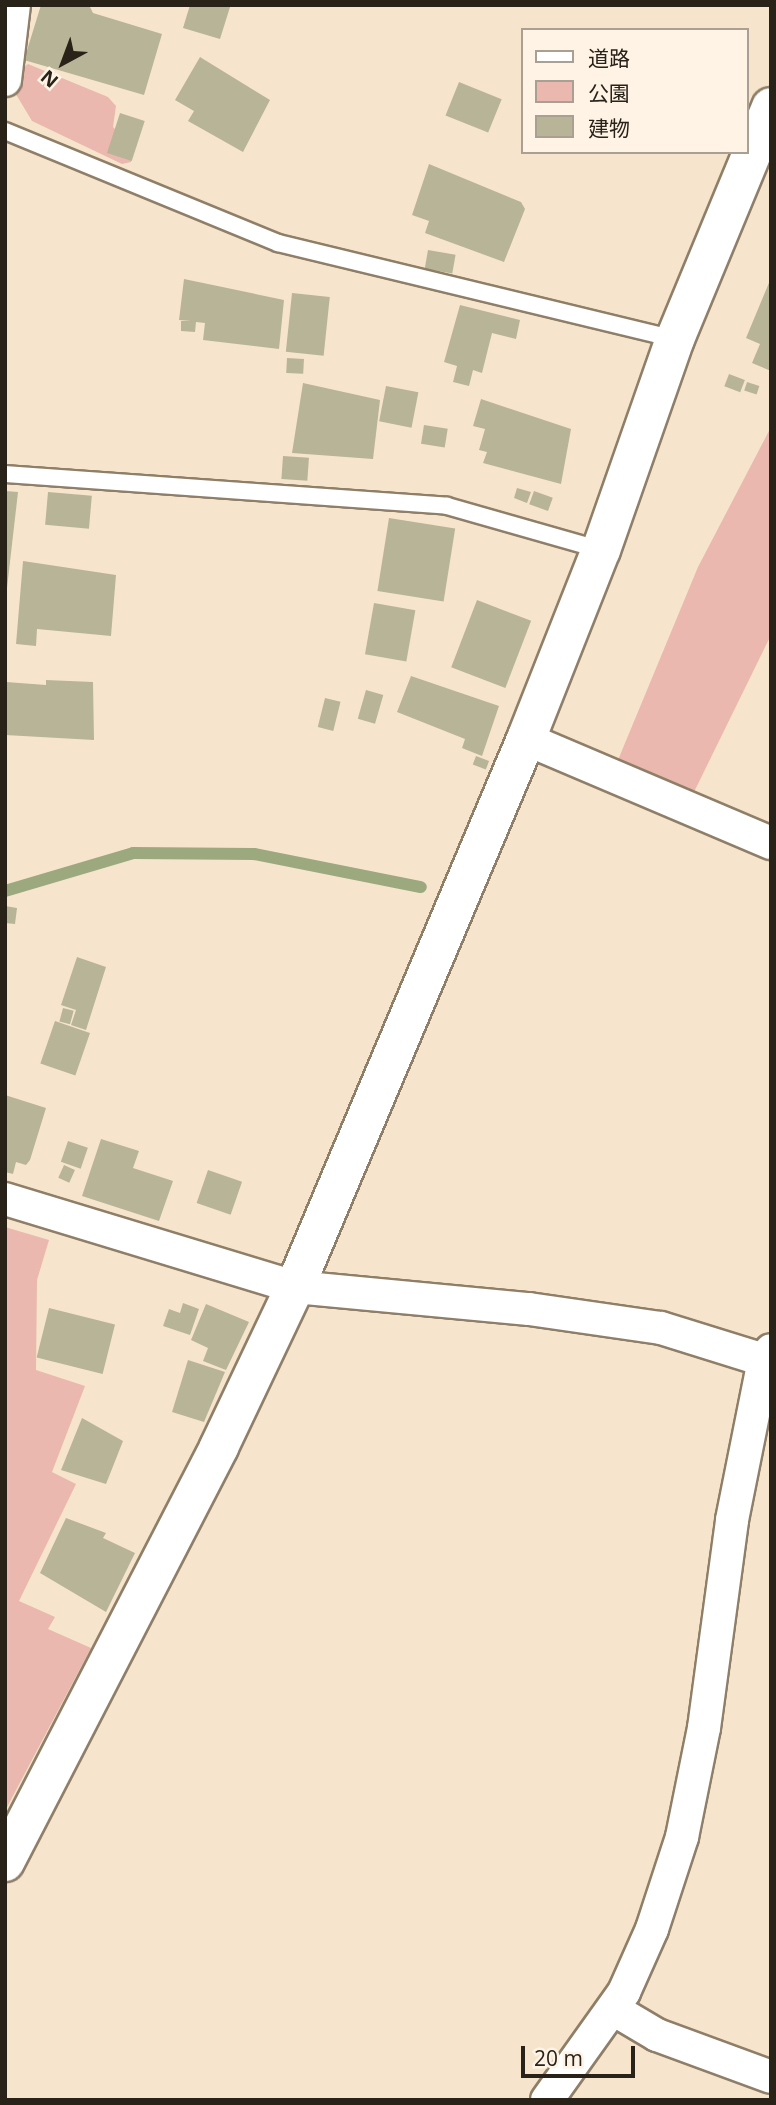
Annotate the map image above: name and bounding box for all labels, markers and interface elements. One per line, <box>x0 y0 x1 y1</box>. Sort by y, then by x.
north arrow <box>28 28 98 98</box>
legend <box>520 28 748 154</box>
text: 道路 <box>588 44 630 72</box>
text: N <box>35 64 64 94</box>
text: 公園 <box>588 79 630 107</box>
text: 建物 <box>588 114 630 142</box>
scale bar <box>524 2032 638 2076</box>
text: 20 m <box>534 2044 583 2072</box>

